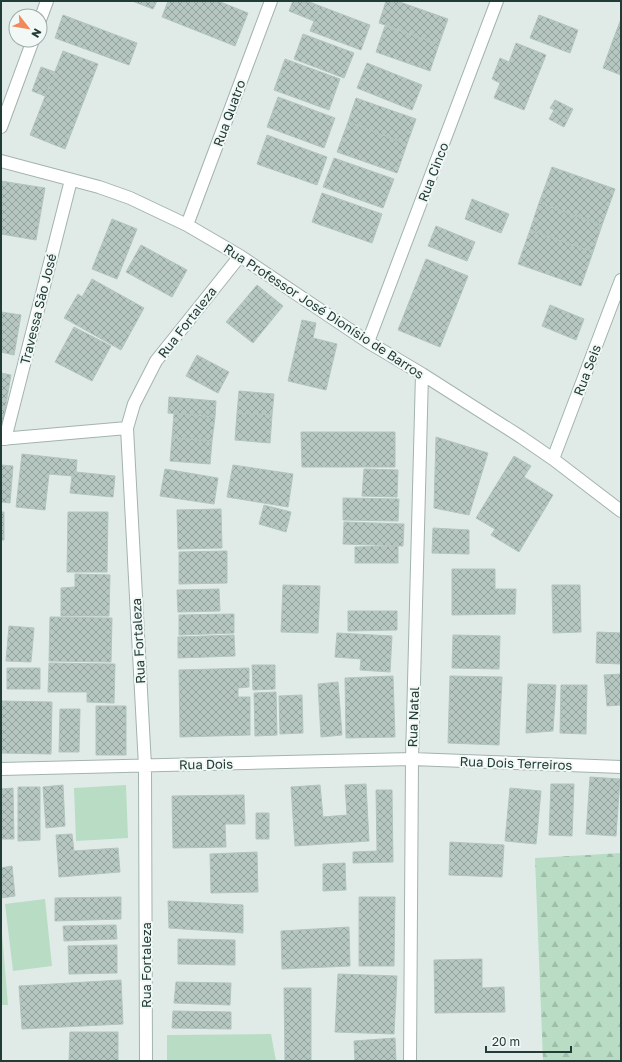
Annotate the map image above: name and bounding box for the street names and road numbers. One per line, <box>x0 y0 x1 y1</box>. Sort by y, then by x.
street label: Rua Quatro <box>210 77 249 148</box>
street label: Rua Cinco <box>414 140 452 204</box>
street label: Rua Professor José Dionísio de Barros <box>221 240 427 382</box>
street label: Travessa São José <box>16 252 60 366</box>
street label: Rua Fortaleza <box>154 283 220 361</box>
street label: Rua Seis <box>570 342 604 398</box>
street label: Rua Fortaleza <box>128 598 148 684</box>
street label: Rua Natal <box>404 686 422 748</box>
street label: Rua Dois Terreiros <box>459 753 573 773</box>
street label: Rua Dois <box>179 756 233 772</box>
street label: Rua Fortaleza <box>138 922 154 1008</box>

